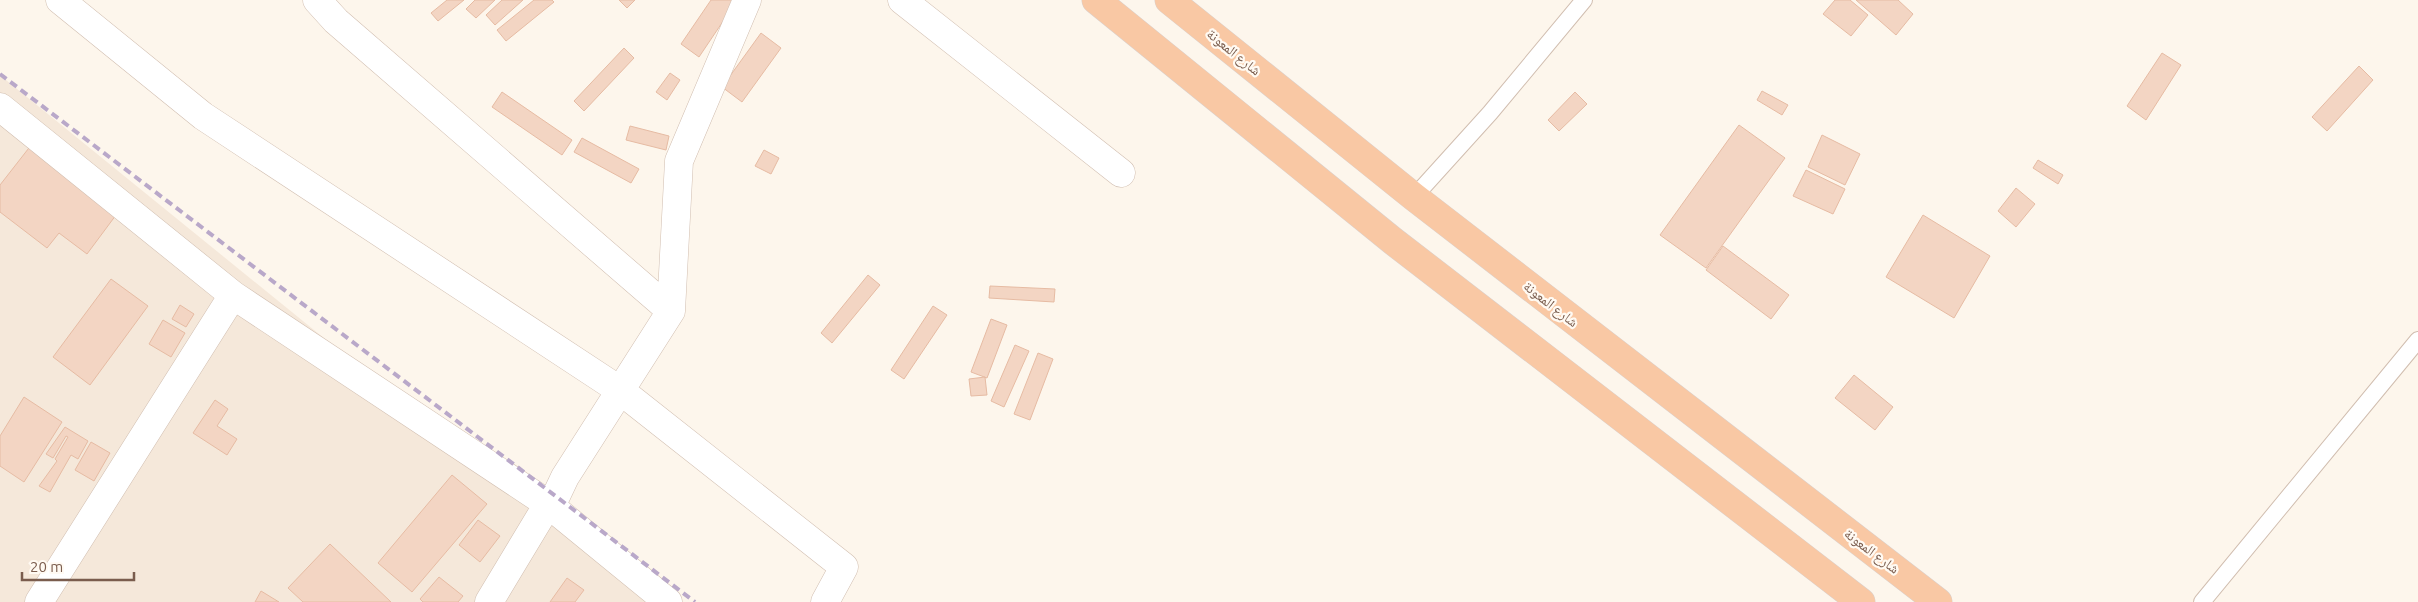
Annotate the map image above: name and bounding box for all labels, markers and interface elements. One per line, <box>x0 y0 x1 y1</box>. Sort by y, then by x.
street label: شارع المعونة <box>1203 26 1264 80</box>
street label: شارع المعونة <box>1519 278 1581 332</box>
street label: شارع المعونة <box>1840 525 1903 578</box>
scale bar <box>22 550 135 582</box>
text: 20 m <box>30 558 63 575</box>

